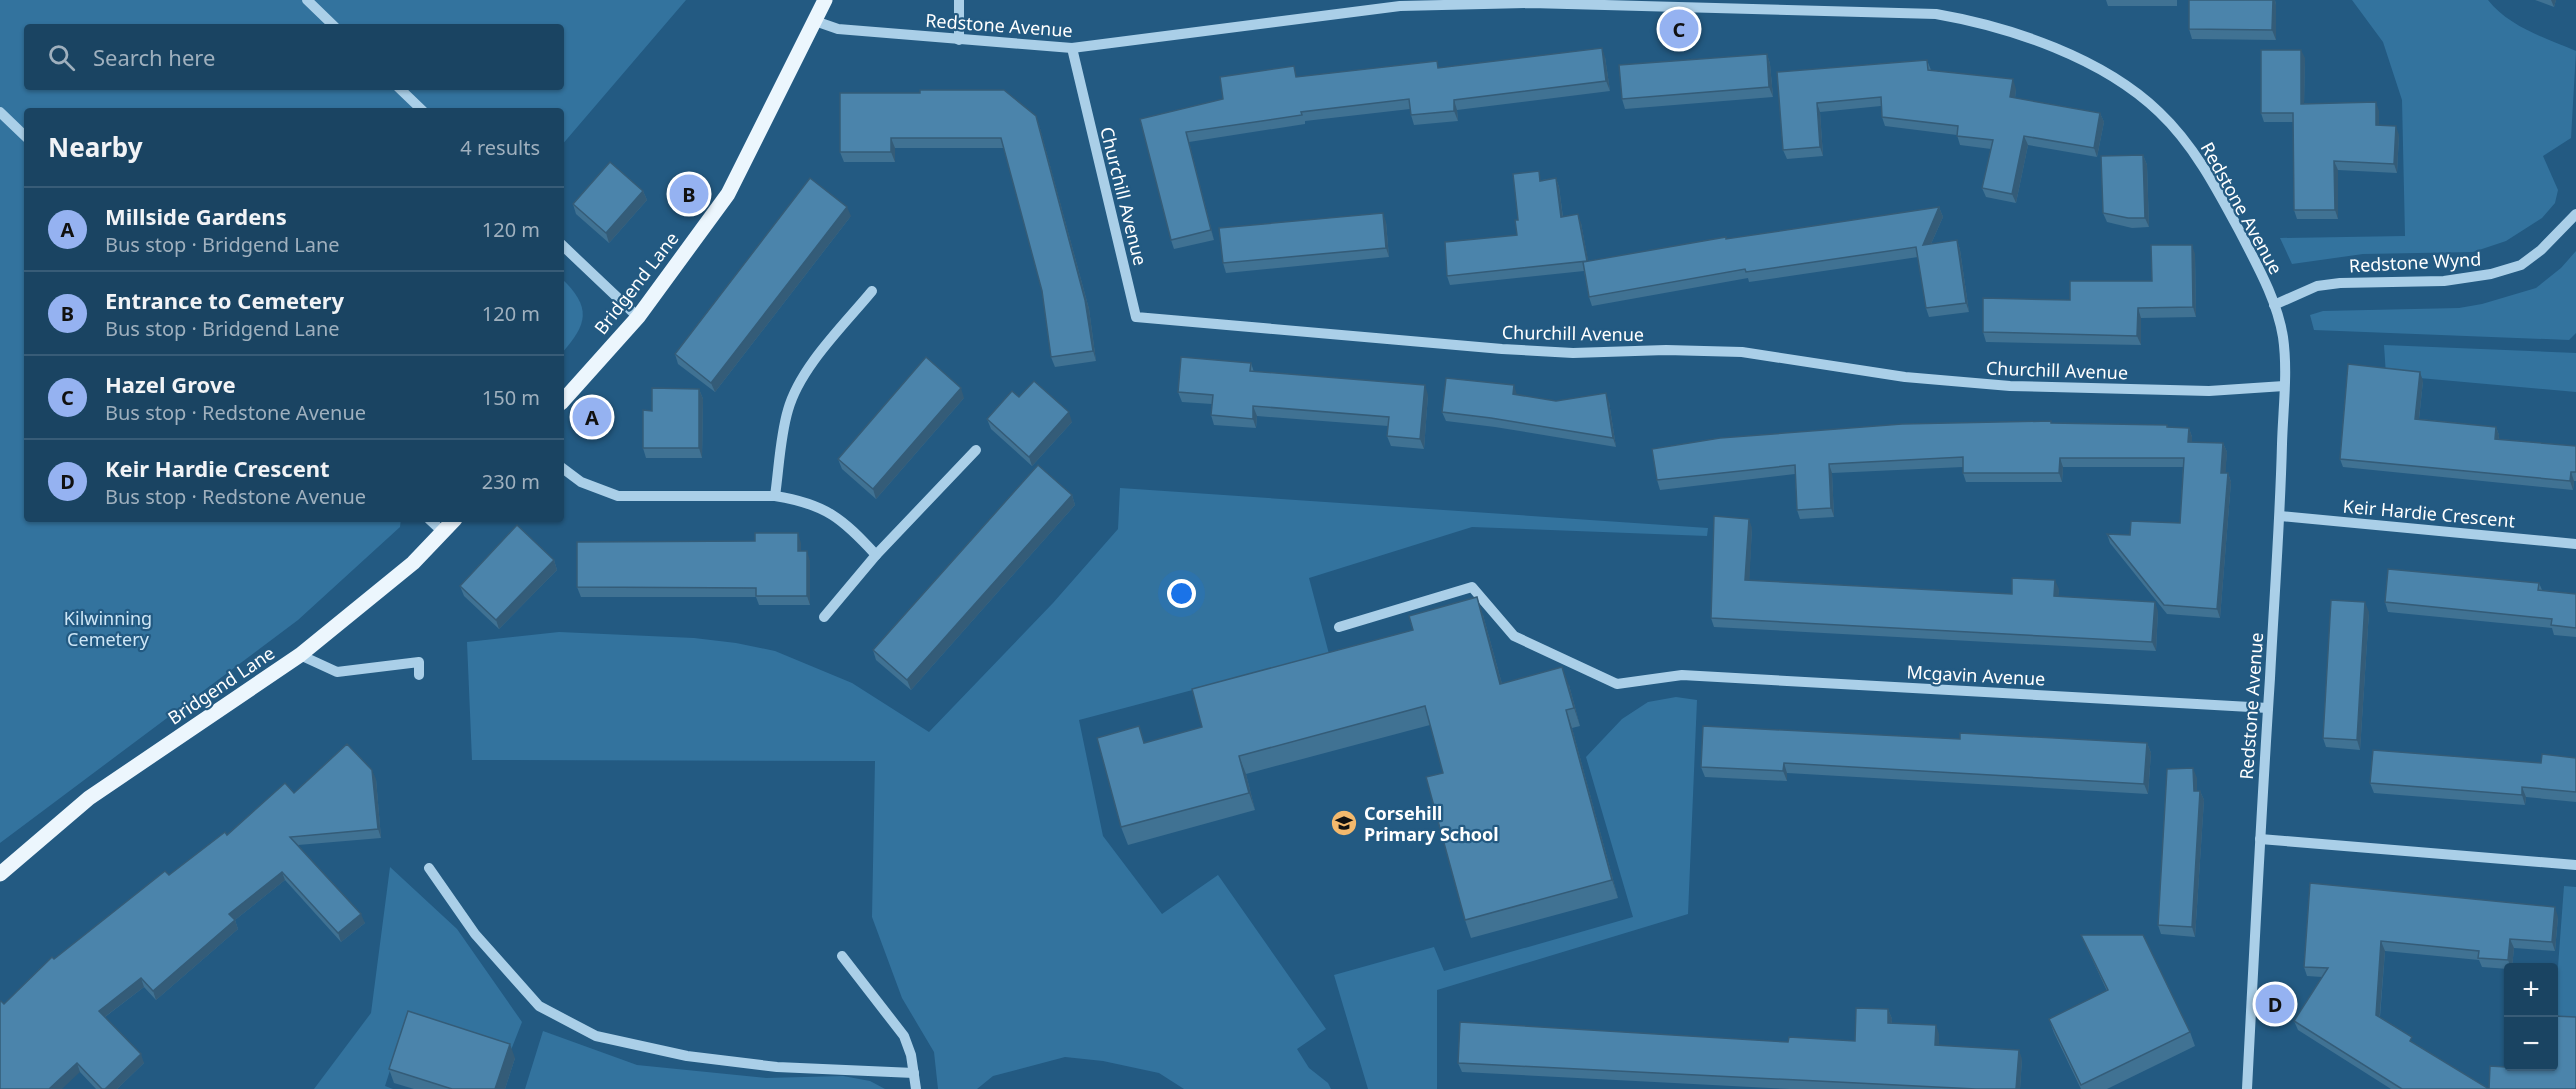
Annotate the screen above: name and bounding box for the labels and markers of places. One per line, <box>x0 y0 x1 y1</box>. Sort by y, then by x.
pin: C <box>1660 6 1698 51</box>
pin: B <box>670 172 708 216</box>
pin: A <box>572 394 612 440</box>
place label: Corsehill Primary School <box>1364 801 1499 846</box>
school or university icon: Corsehill Primary School <box>1329 808 1359 838</box>
pin: D <box>2256 982 2294 1026</box>

